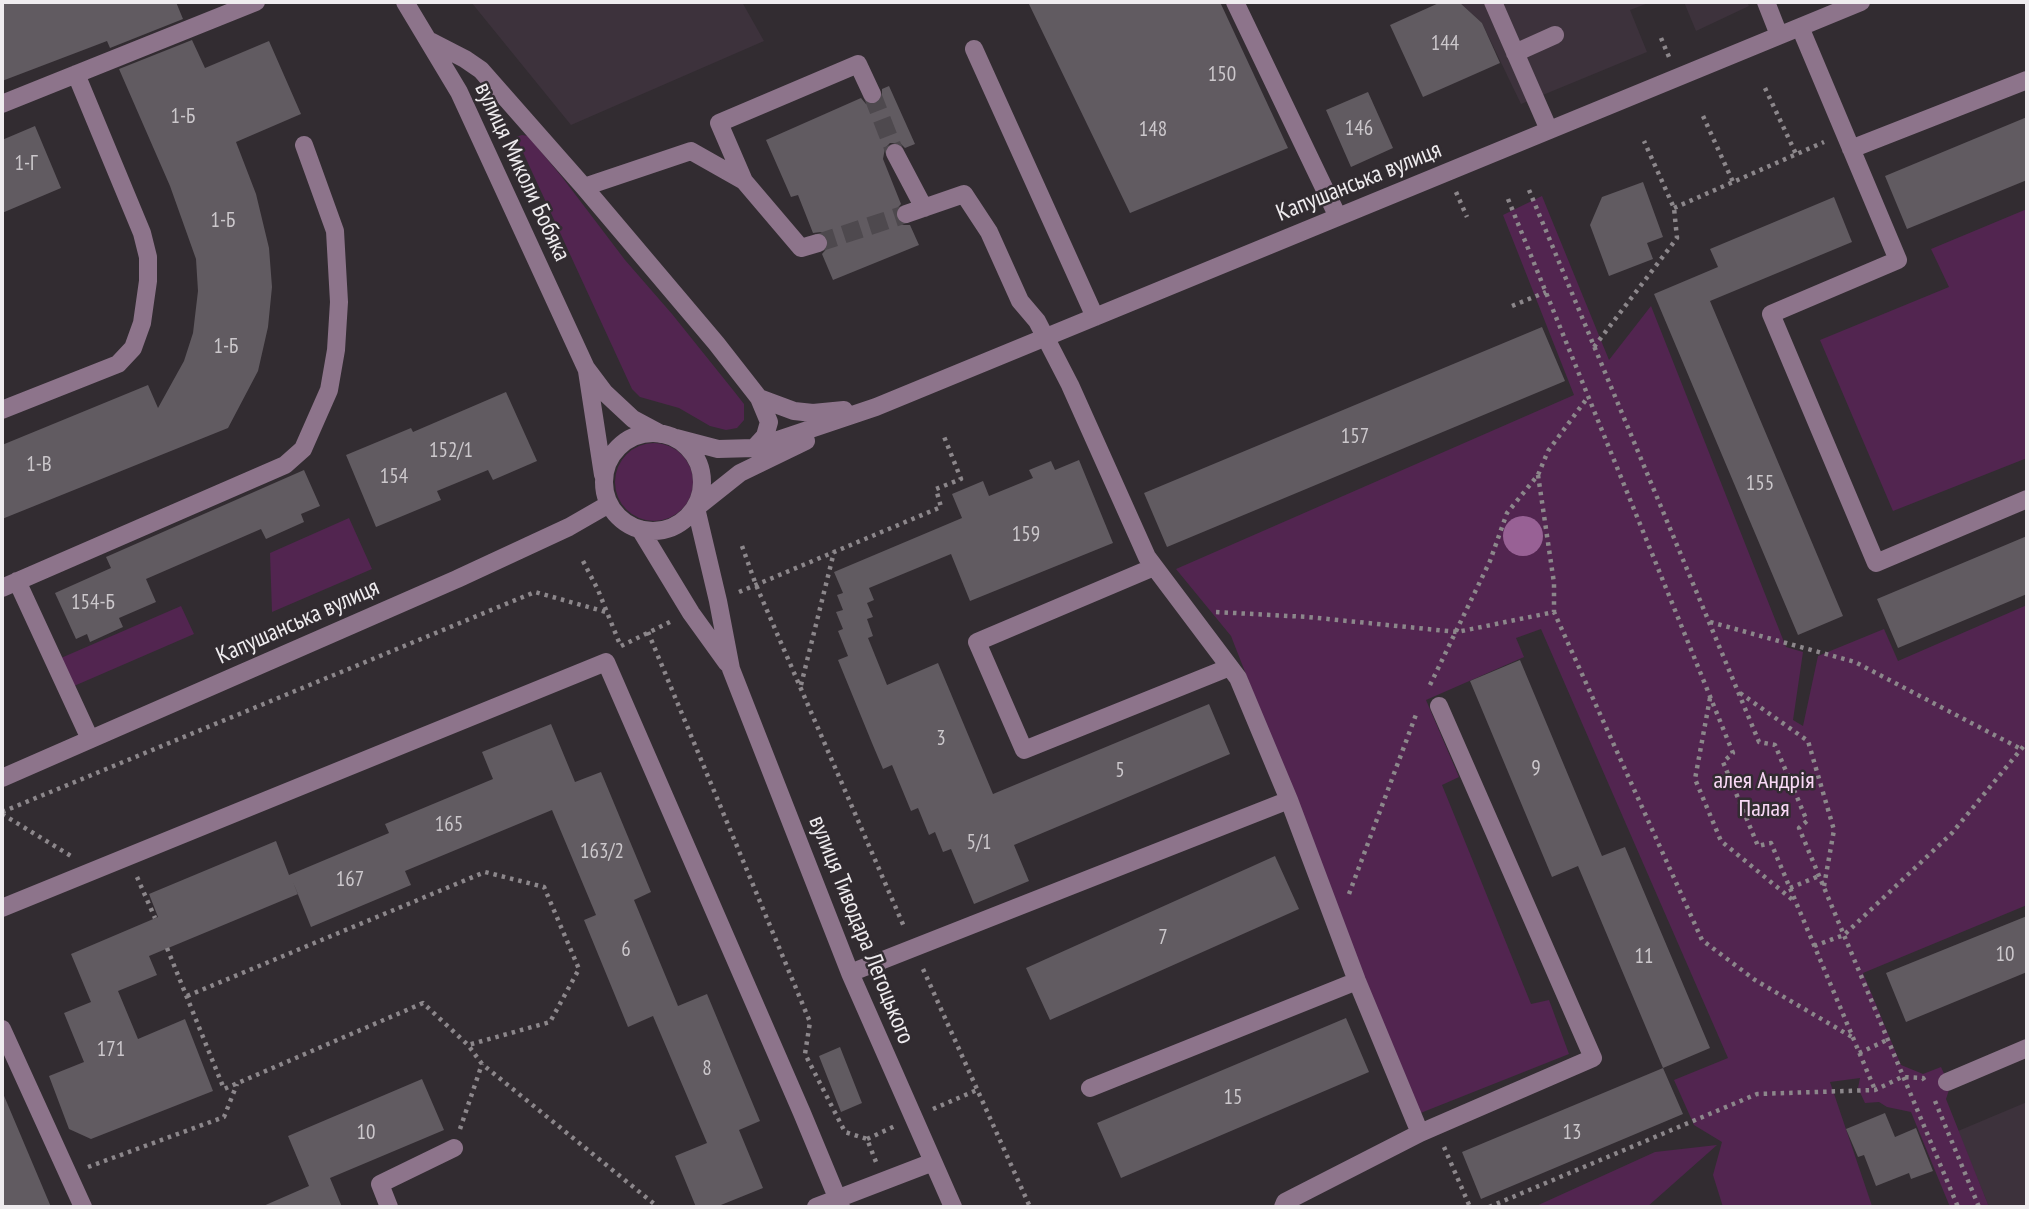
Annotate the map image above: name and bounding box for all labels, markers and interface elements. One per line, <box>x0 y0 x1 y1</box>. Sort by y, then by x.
house number: 144 <box>1431 31 1459 57</box>
house number: 150 <box>1208 62 1236 88</box>
street label: вулиця Миколи Бобяка <box>468 78 576 266</box>
house number: 1-Б <box>171 104 195 130</box>
house number: 146 <box>1345 116 1373 142</box>
house number: 148 <box>1139 117 1167 143</box>
street label: Капушанська вулиця <box>1272 136 1446 228</box>
house number: 1-Г <box>14 151 38 177</box>
house number: 1-Б <box>211 208 235 234</box>
house number: 1-Б <box>214 334 238 360</box>
house number: 157 <box>1341 424 1369 450</box>
house number: 152/1 <box>429 438 473 464</box>
house number: 1-В <box>26 452 52 478</box>
house number: 154 <box>380 464 408 490</box>
house number: 155 <box>1746 471 1774 497</box>
house number: 159 <box>1012 522 1040 548</box>
street label: Капушанська вулиця <box>212 573 384 671</box>
house number: 154-Б <box>71 590 115 616</box>
house number: 3 <box>936 726 946 752</box>
house number: 9 <box>1531 756 1541 782</box>
house number: 5 <box>1115 758 1125 784</box>
park label: алея Андрія Палая <box>1714 767 1814 823</box>
house number: 165 <box>435 812 463 838</box>
street label: вулиця Тиводара Легоцького <box>802 812 920 1048</box>
house number: 5/1 <box>966 830 992 856</box>
house number: 163/2 <box>580 839 624 865</box>
house number: 167 <box>336 867 364 893</box>
house number: 7 <box>1158 925 1168 951</box>
house number: 6 <box>621 937 631 963</box>
house number: 10 <box>1996 942 2014 968</box>
house number: 11 <box>1635 944 1653 970</box>
house number: 171 <box>97 1037 125 1063</box>
house number: 8 <box>702 1056 712 1082</box>
house number: 15 <box>1224 1085 1242 1111</box>
house number: 10 <box>357 1120 375 1146</box>
house number: 13 <box>1563 1120 1581 1146</box>

